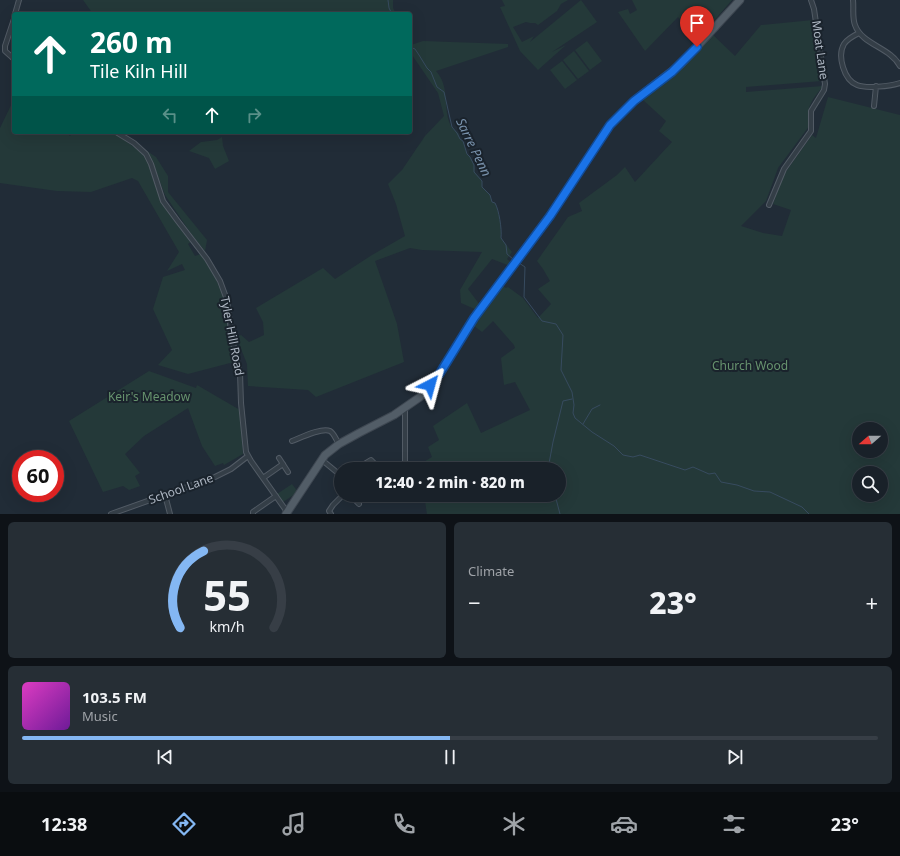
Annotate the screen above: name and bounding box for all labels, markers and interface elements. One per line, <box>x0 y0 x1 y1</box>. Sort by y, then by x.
pin <box>680 6 714 47</box>
icon: arrive <box>686 12 708 34</box>
street label: Moat Lane <box>808 19 833 81</box>
text: 260 m <box>90 23 173 61</box>
icon: ahead <box>24 28 76 80</box>
text: Tile Kiln Hill <box>90 59 188 83</box>
icon: left <box>159 104 181 126</box>
icon: ahead <box>201 104 223 126</box>
icon: right <box>243 104 265 126</box>
water label: Sarre Penn <box>452 115 496 179</box>
street label: Tyler Hill Road <box>216 295 249 377</box>
park label: Church Wood <box>712 357 788 374</box>
position arrow <box>409 364 451 406</box>
park label: Keir's Meadow <box>108 388 191 405</box>
north arrow <box>852 422 888 458</box>
map controls <box>852 422 888 502</box>
speed limit sign: 60 <box>12 450 64 502</box>
button: search <box>852 466 888 502</box>
street label: School Lane <box>146 469 216 508</box>
text: 12:40 · 2 min · 820 m <box>375 472 525 492</box>
text: Climate <box>468 562 514 580</box>
text: 55 <box>203 567 251 623</box>
text: 23° <box>649 582 697 623</box>
text: − <box>468 587 481 617</box>
text: + <box>865 587 878 617</box>
text: km/h <box>209 617 245 636</box>
text: 103.5 FM <box>82 687 147 707</box>
text: Music <box>82 707 118 725</box>
icon: previous <box>154 746 176 768</box>
icon: pause <box>439 746 461 768</box>
icon: next <box>724 746 746 768</box>
icon: directions <box>170 810 198 838</box>
icon: music <box>280 810 308 838</box>
icon: phone <box>390 810 418 838</box>
icon: climate <box>500 810 528 838</box>
icon: car <box>610 810 638 838</box>
icon: filters <box>720 810 748 838</box>
text: 12:38 <box>41 812 87 836</box>
text: 23° <box>831 812 859 836</box>

